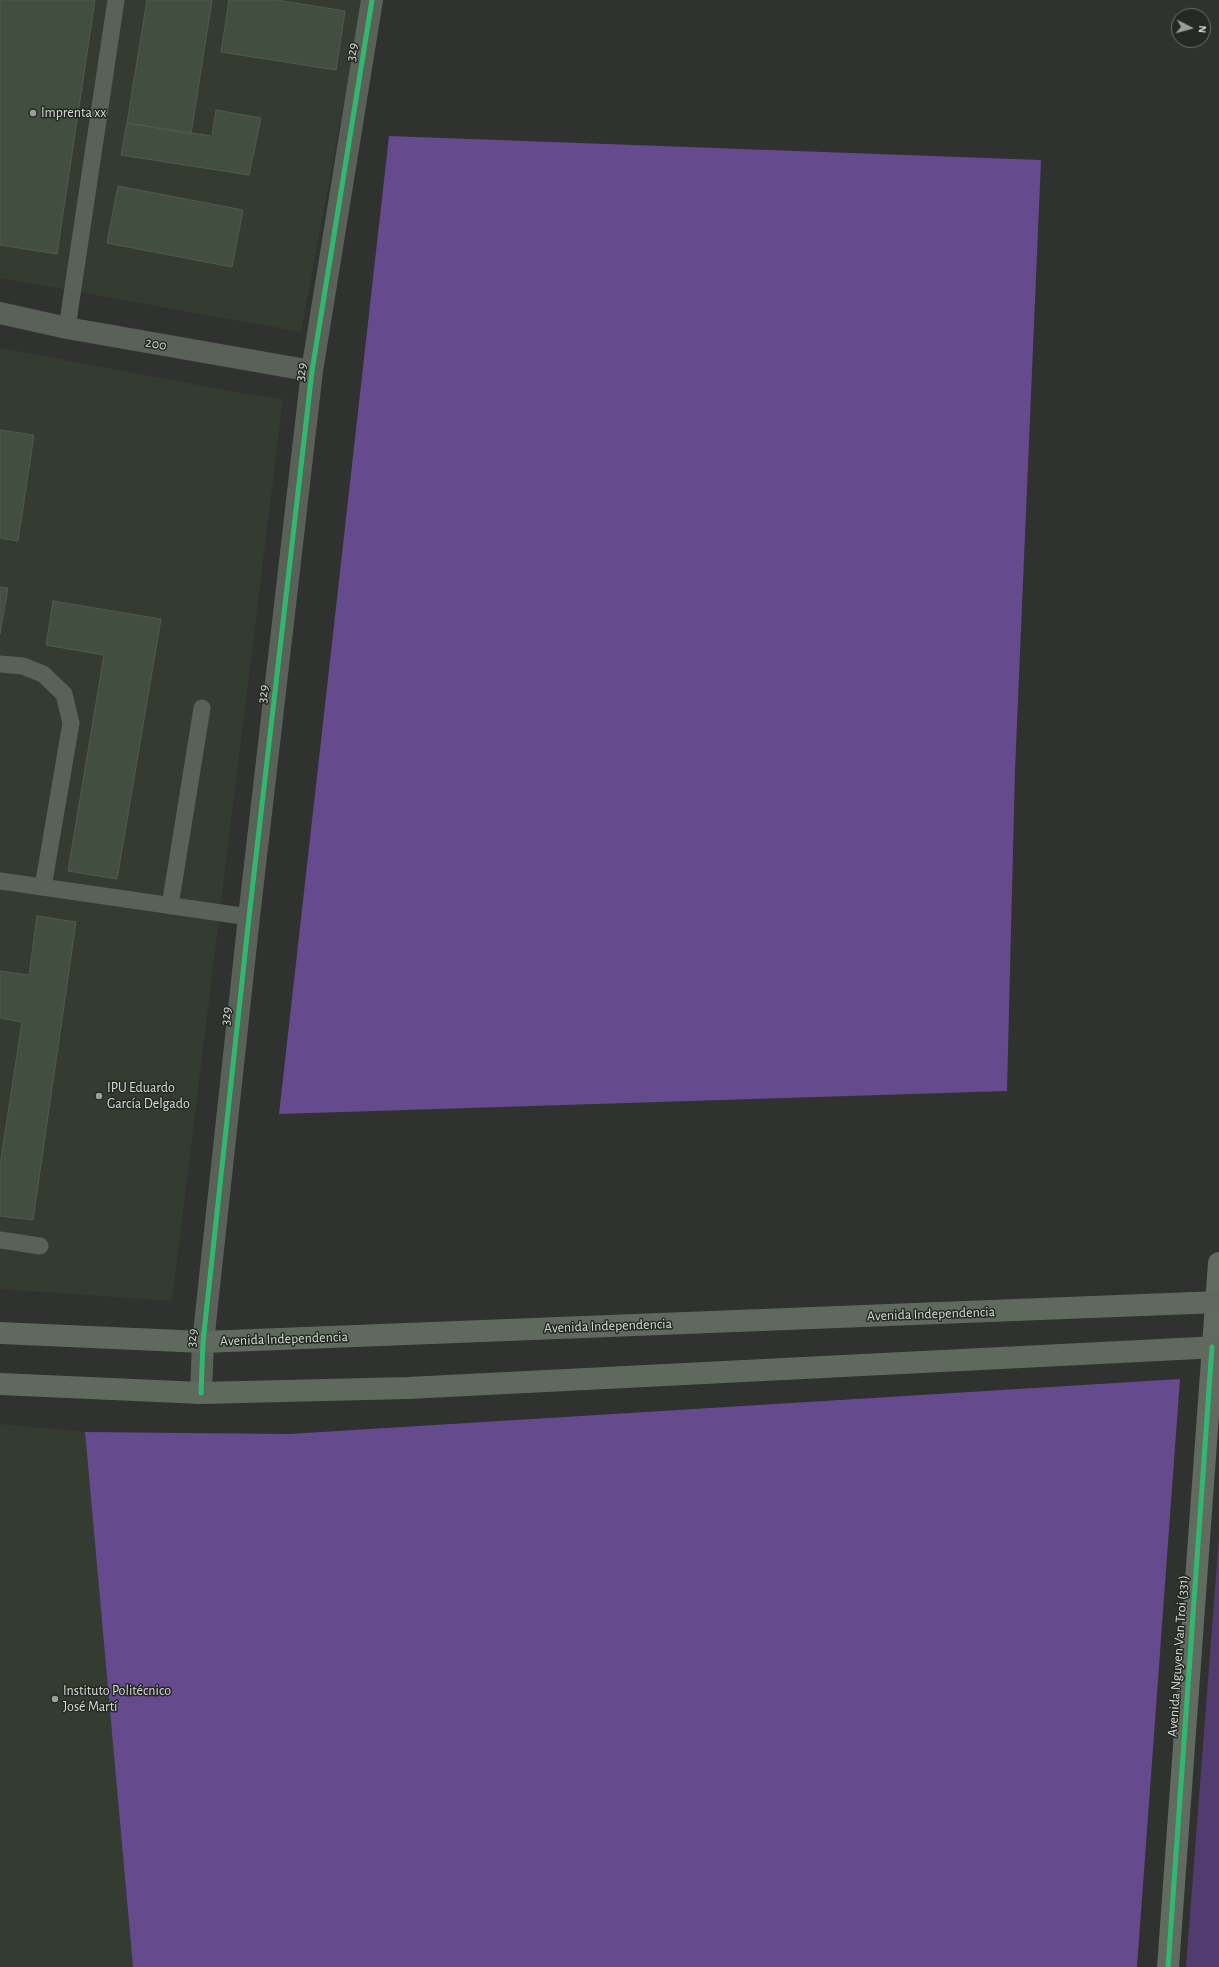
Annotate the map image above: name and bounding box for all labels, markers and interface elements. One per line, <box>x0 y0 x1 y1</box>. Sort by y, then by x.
north arrow <box>1171 8 1211 48</box>
text: N <box>1197 25 1208 34</box>
street label: 329 <box>342 41 362 63</box>
place label: Imprenta xx <box>41 105 106 121</box>
marker: Imprenta xx <box>28 108 38 118</box>
street label: 200 <box>144 334 168 354</box>
street label: 329 <box>291 362 311 382</box>
street label: 329 <box>254 684 272 704</box>
street label: 329 <box>217 1006 235 1026</box>
place label: IPU Eduardo García Delgado <box>107 1080 190 1112</box>
marker: IPU Eduardo García Delgado <box>94 1091 104 1101</box>
street label: Avenida Independencia <box>867 1303 995 1325</box>
street label: Avenida Independencia <box>544 1315 672 1337</box>
street label: 329 <box>183 1328 201 1348</box>
street label: Avenida Independencia <box>220 1328 348 1350</box>
street label: Avenida Nguyen Van Troi (331) <box>1164 1575 1192 1737</box>
place label: Instituto Politécnico José Martí <box>63 1683 171 1716</box>
marker: Instituto Politécnico José Martí <box>50 1694 60 1704</box>

